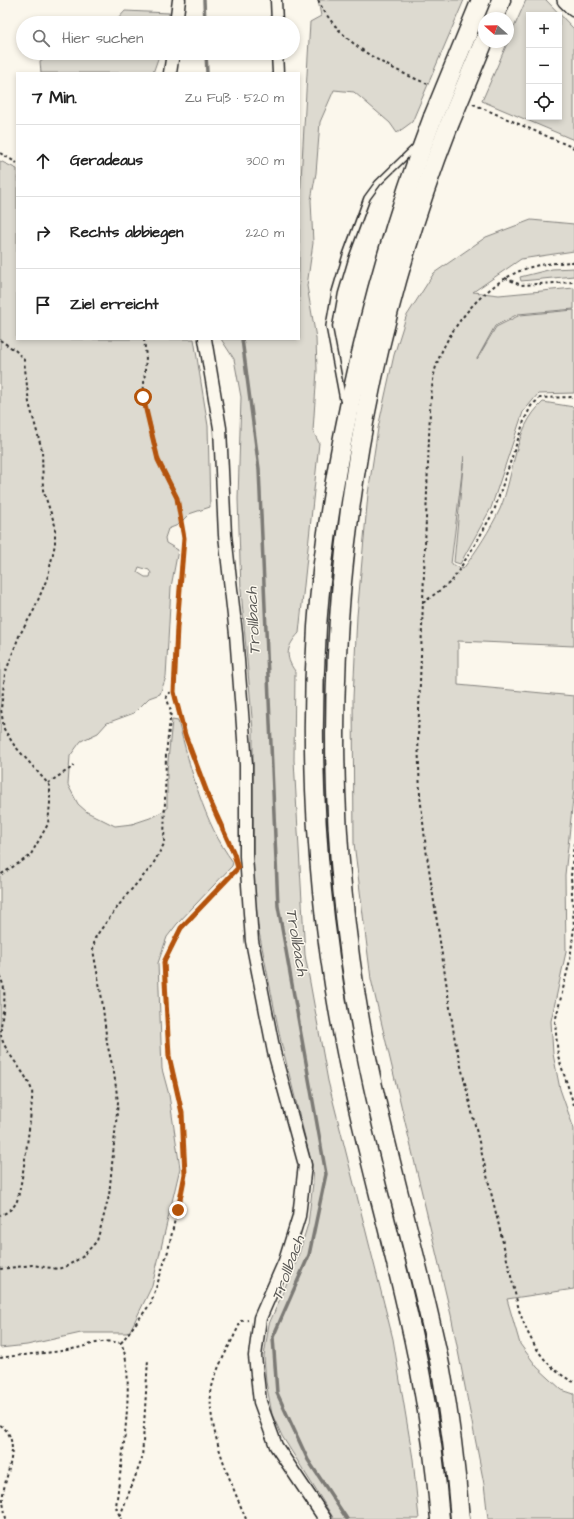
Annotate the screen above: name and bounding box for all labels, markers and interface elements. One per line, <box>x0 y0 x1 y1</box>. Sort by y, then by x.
north arrow <box>478 12 514 48</box>
map controls <box>526 12 562 120</box>
button: + <box>526 12 562 48</box>
search box <box>16 16 300 60</box>
icon: search <box>30 27 52 49</box>
text: Hier suchen <box>62 28 143 49</box>
button: − <box>526 48 562 84</box>
button: locate <box>526 84 562 120</box>
text: 7 Min. <box>32 86 77 110</box>
text: Zu Fuß · 520 m <box>185 89 284 107</box>
icon: ahead <box>32 150 54 172</box>
text: Geradeaus <box>70 150 143 171</box>
text: 300 m <box>246 152 284 170</box>
icon: right <box>32 222 54 244</box>
text: Rechts abbiegen <box>70 222 184 243</box>
text: 220 m <box>246 224 284 242</box>
icon: arrive <box>32 294 54 316</box>
text: Ziel erreicht <box>70 294 159 315</box>
route start <box>134 388 152 406</box>
water label: Trollbach <box>240 585 266 656</box>
water label: Trollbach <box>280 907 314 978</box>
route end <box>169 1201 187 1219</box>
water label: Trollbach <box>266 1231 310 1304</box>

